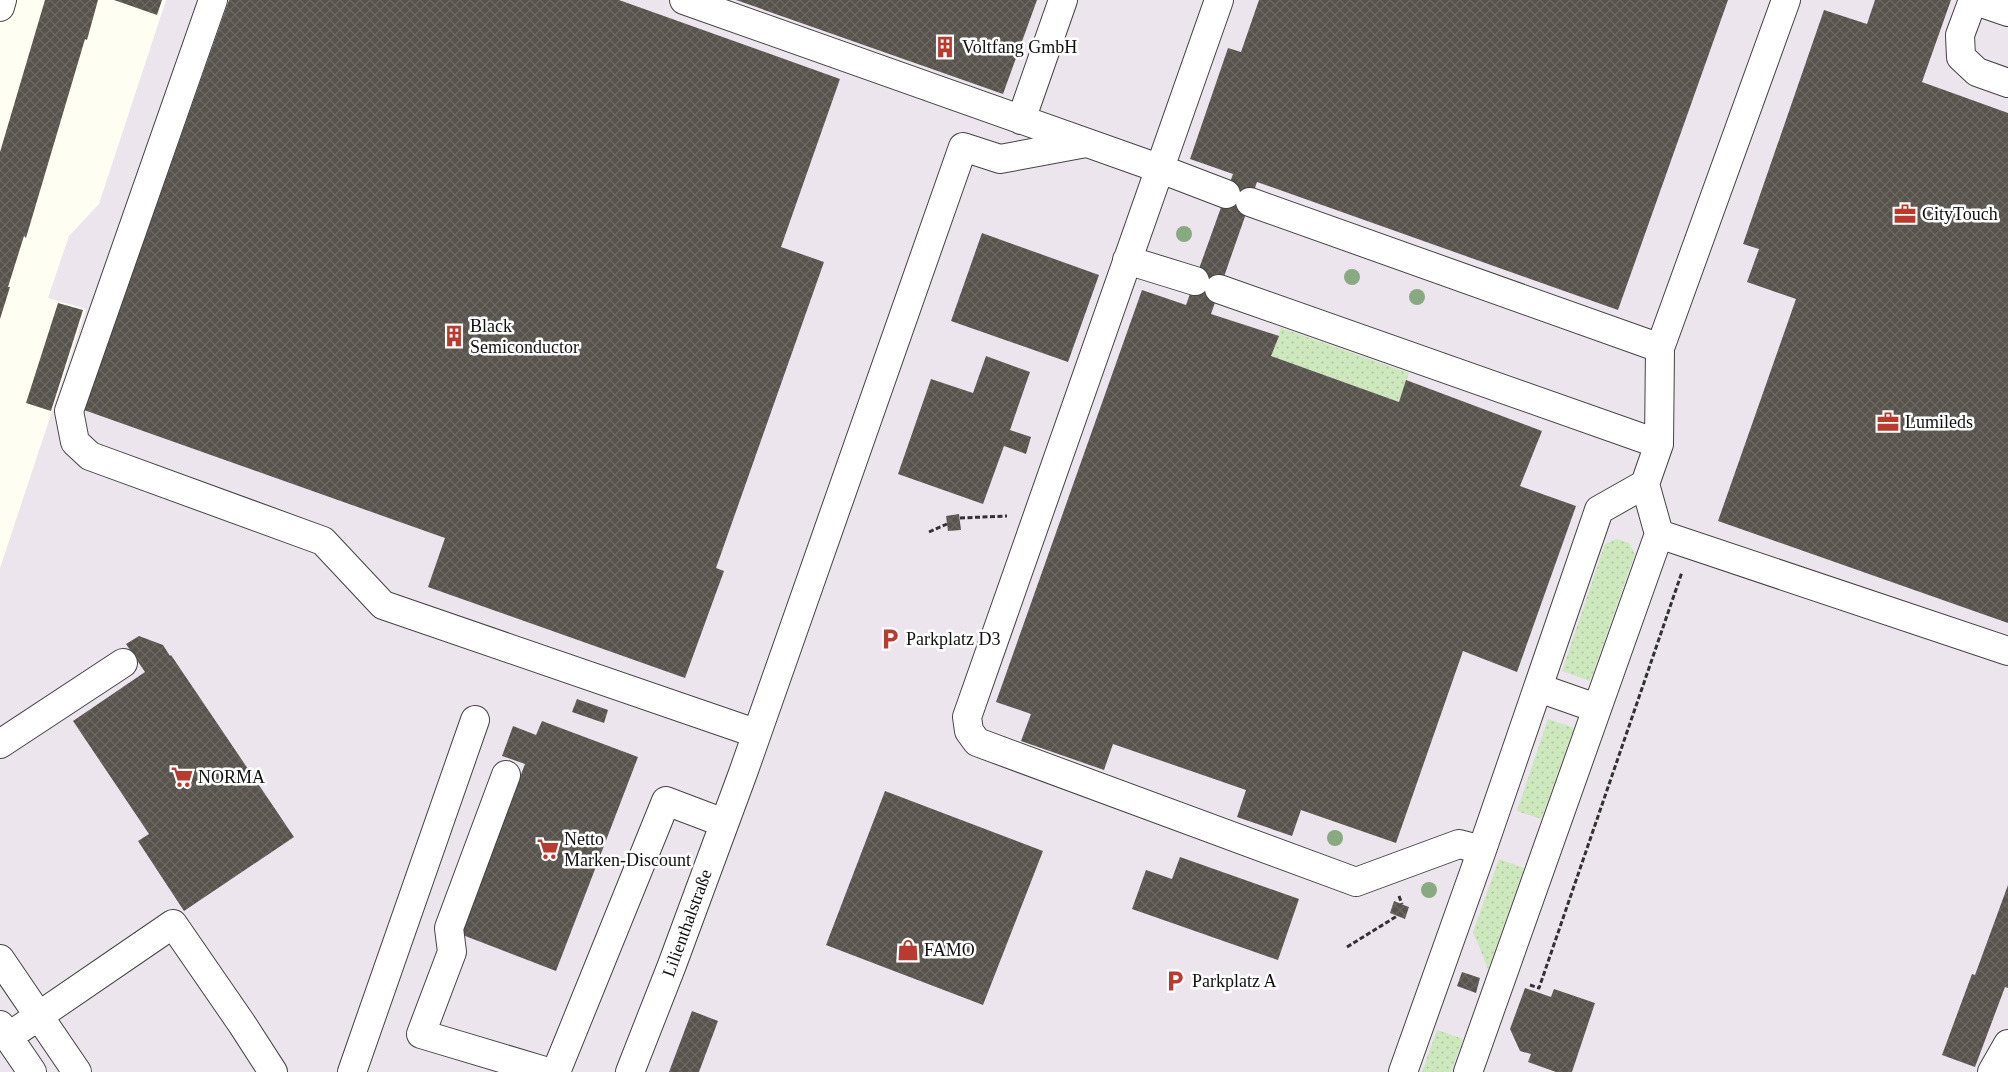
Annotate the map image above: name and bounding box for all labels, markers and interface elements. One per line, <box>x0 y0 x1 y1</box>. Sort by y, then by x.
building icon: Voltfang GmbH <box>932 34 958 60</box>
place label: Voltfang GmbH <box>962 37 1077 57</box>
office icon: CityTouch <box>1892 201 1918 227</box>
place label: CityTouch <box>1922 204 1998 224</box>
place label: Black Semiconductor <box>470 316 579 357</box>
building icon: Black Semiconductor <box>441 323 467 349</box>
office icon: Lumileds <box>1875 409 1901 435</box>
place label: Lumileds <box>1905 412 1973 432</box>
parking icon: Parkplatz D3 <box>877 626 903 652</box>
place label: Parkplatz D3 <box>906 629 1000 649</box>
supermarket icon: NORMA <box>169 764 195 790</box>
place label: NORMA <box>198 767 265 787</box>
place label: Netto Marken-Discount <box>564 829 691 870</box>
supermarket icon: Netto Marken-Discount <box>535 836 561 862</box>
street label: Lilienthalstraße <box>658 867 716 979</box>
shop icon: FAMO <box>895 937 921 963</box>
place label: FAMO <box>924 940 975 960</box>
parking icon: Parkplatz A <box>1162 968 1188 994</box>
place label: Parkplatz A <box>1192 971 1276 991</box>

